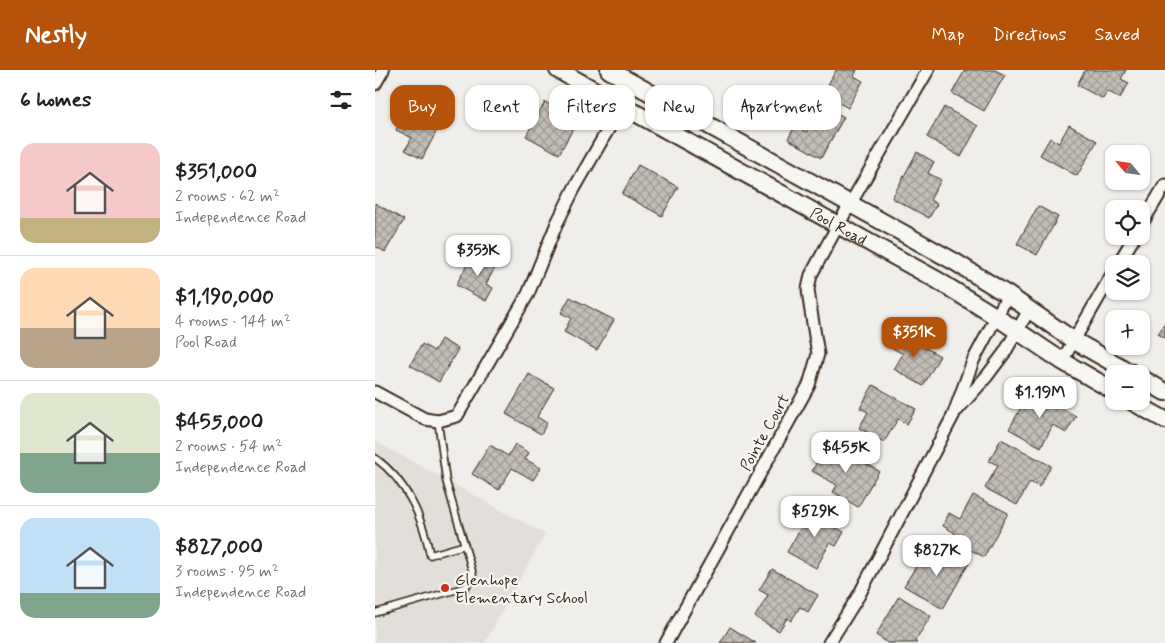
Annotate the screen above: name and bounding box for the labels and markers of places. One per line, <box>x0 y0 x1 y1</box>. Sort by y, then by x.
pin: $353K <box>443 234 513 277</box>
pin: $351K <box>879 316 949 359</box>
pin: $1.19M <box>999 376 1081 419</box>
pin: $455K <box>811 432 881 474</box>
pin: $529K <box>780 496 850 538</box>
pin: $827K <box>902 534 972 577</box>
place label: Glenhope Elementary School <box>455 570 588 609</box>
marker: Glenhope Elementary School <box>439 582 451 594</box>

